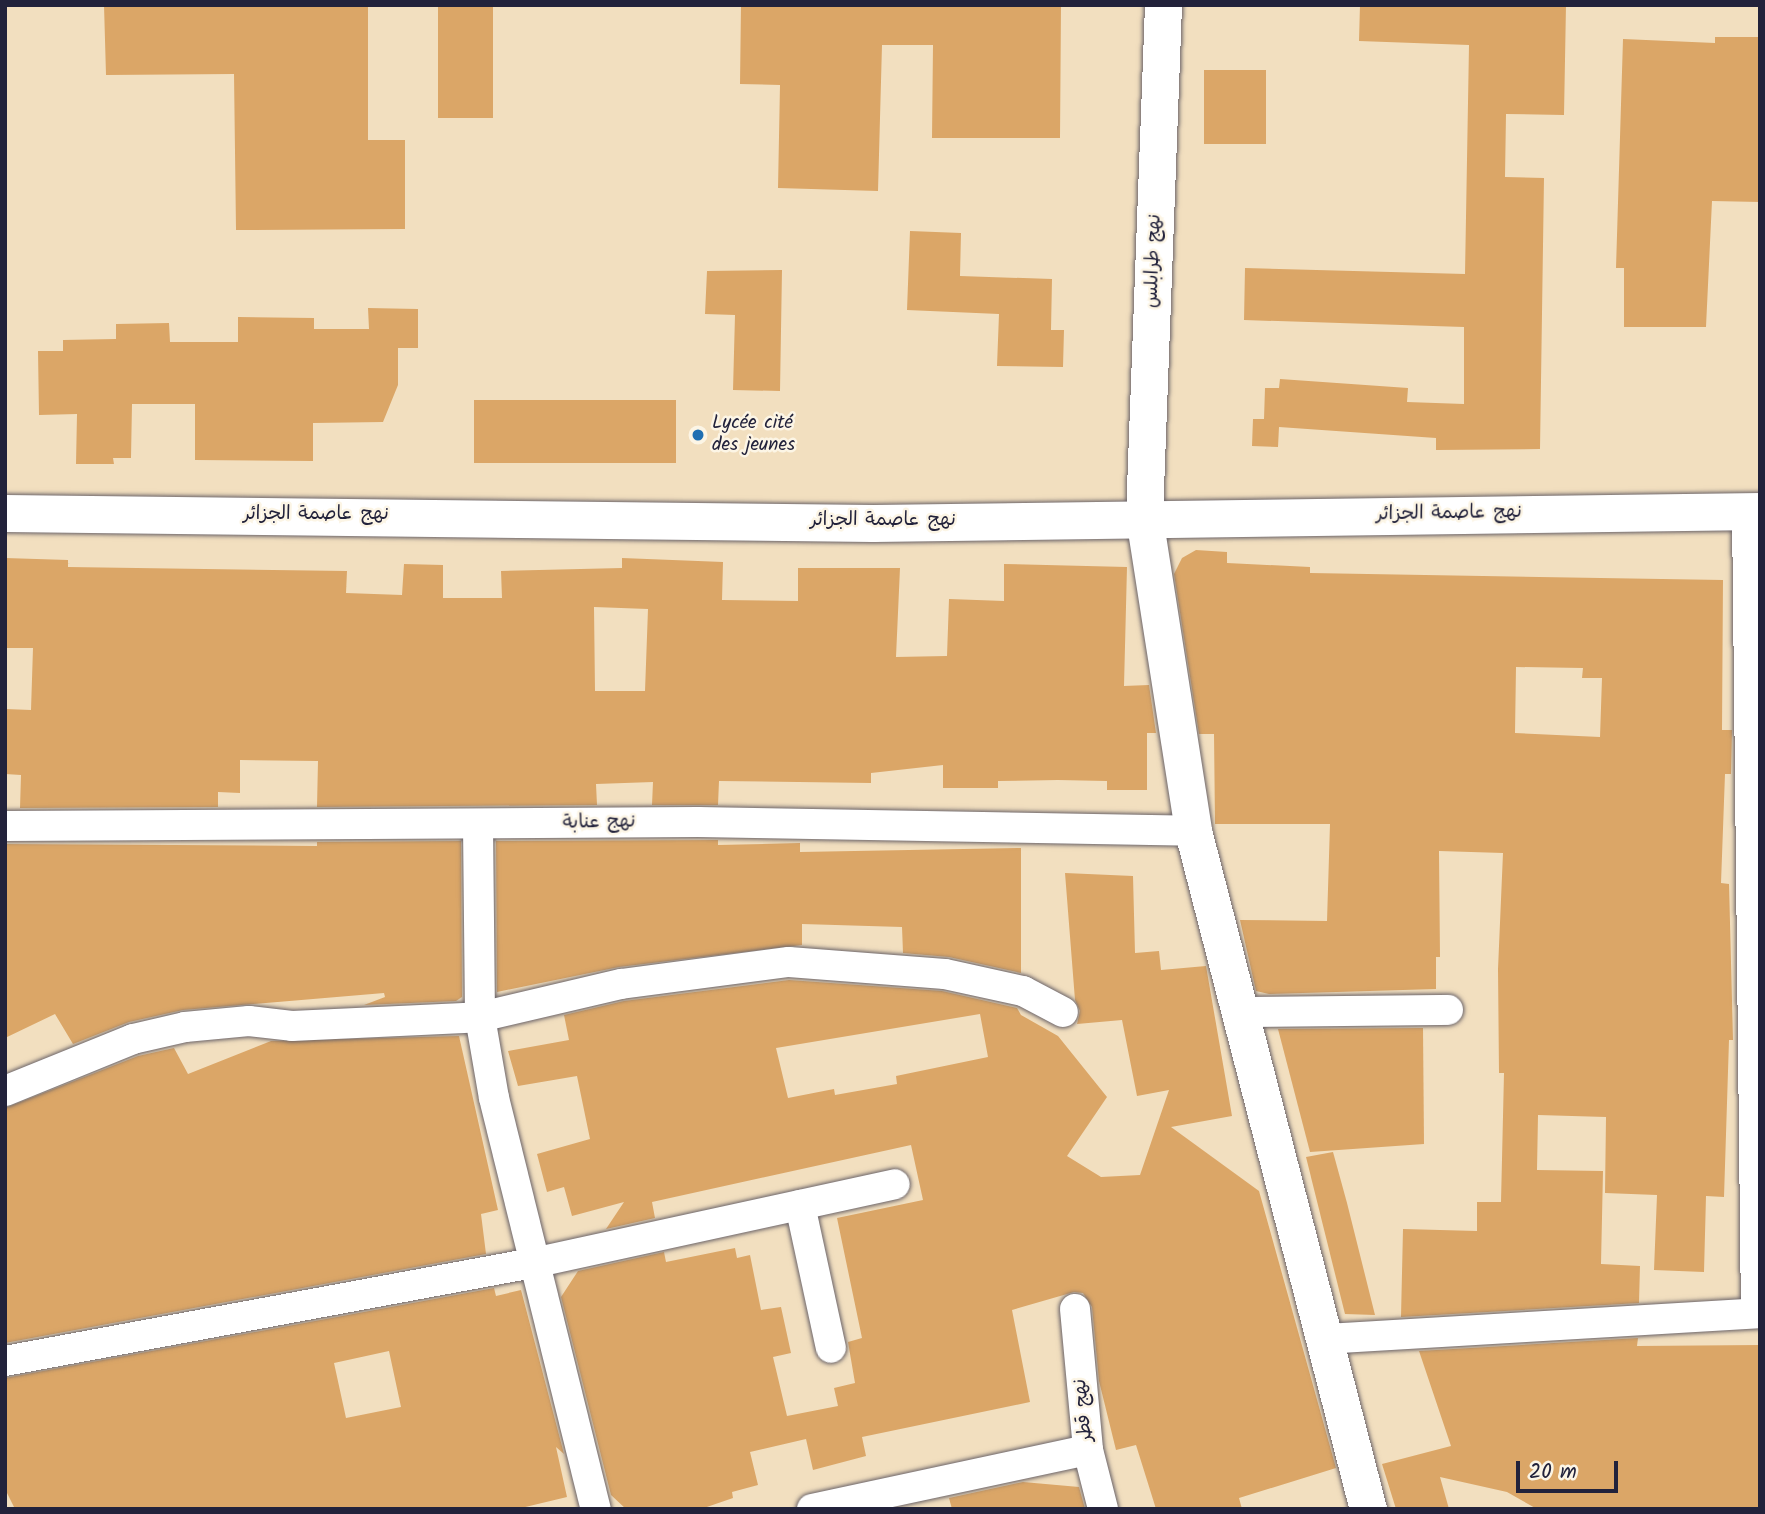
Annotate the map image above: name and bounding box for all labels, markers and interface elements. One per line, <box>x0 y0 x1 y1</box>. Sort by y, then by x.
street label: نهج طرابلس <box>1141 214 1167 308</box>
place label: Lycée cité des jeunes <box>712 413 795 457</box>
marker: Lycée cité des jeunes <box>690 427 706 443</box>
street label: نهج عاصمة الجزائر <box>1376 501 1522 527</box>
street label: نهج عاصمة الجزائر <box>243 504 389 526</box>
street label: نهج عاصمة الجزائر <box>810 510 956 532</box>
street label: نهج عنابة <box>562 811 636 835</box>
street label: نهج قطر <box>1069 1377 1099 1443</box>
scale bar <box>1520 1448 1622 1492</box>
text: 20 m <box>1529 1456 1577 1489</box>

